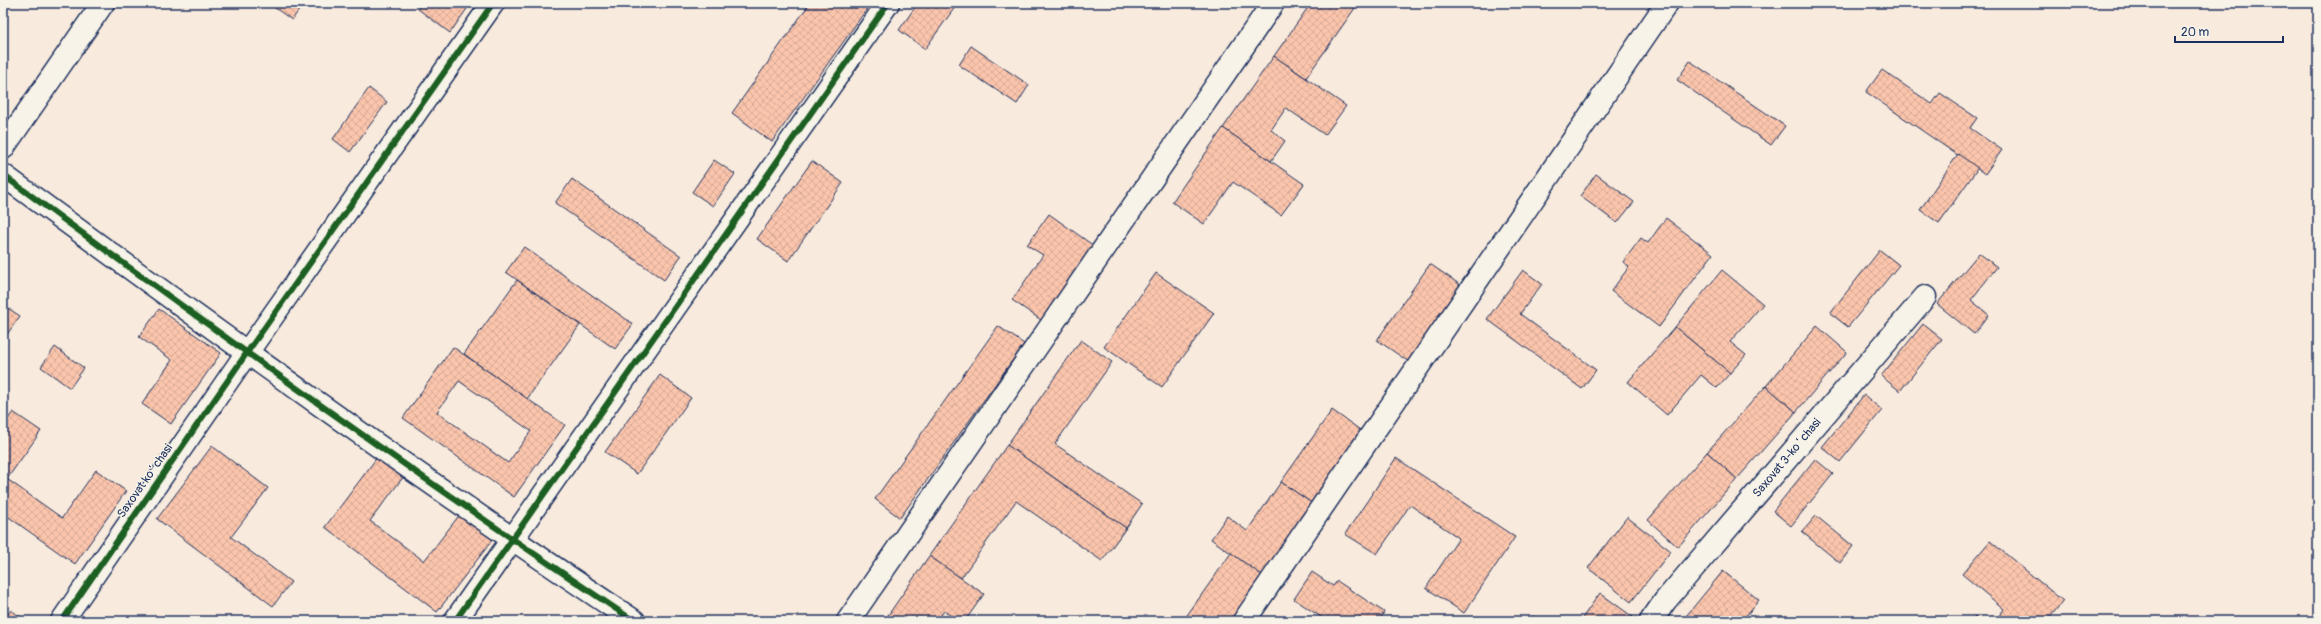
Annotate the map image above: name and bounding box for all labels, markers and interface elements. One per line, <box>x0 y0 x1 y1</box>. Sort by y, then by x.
scale bar <box>2175 18 2283 44</box>
text: 20 m <box>2181 25 2210 40</box>
street label: Saxovat 3-koʻchasi <box>1750 416 1824 500</box>
street label: Saxovat koʻchasi <box>114 441 176 521</box>

